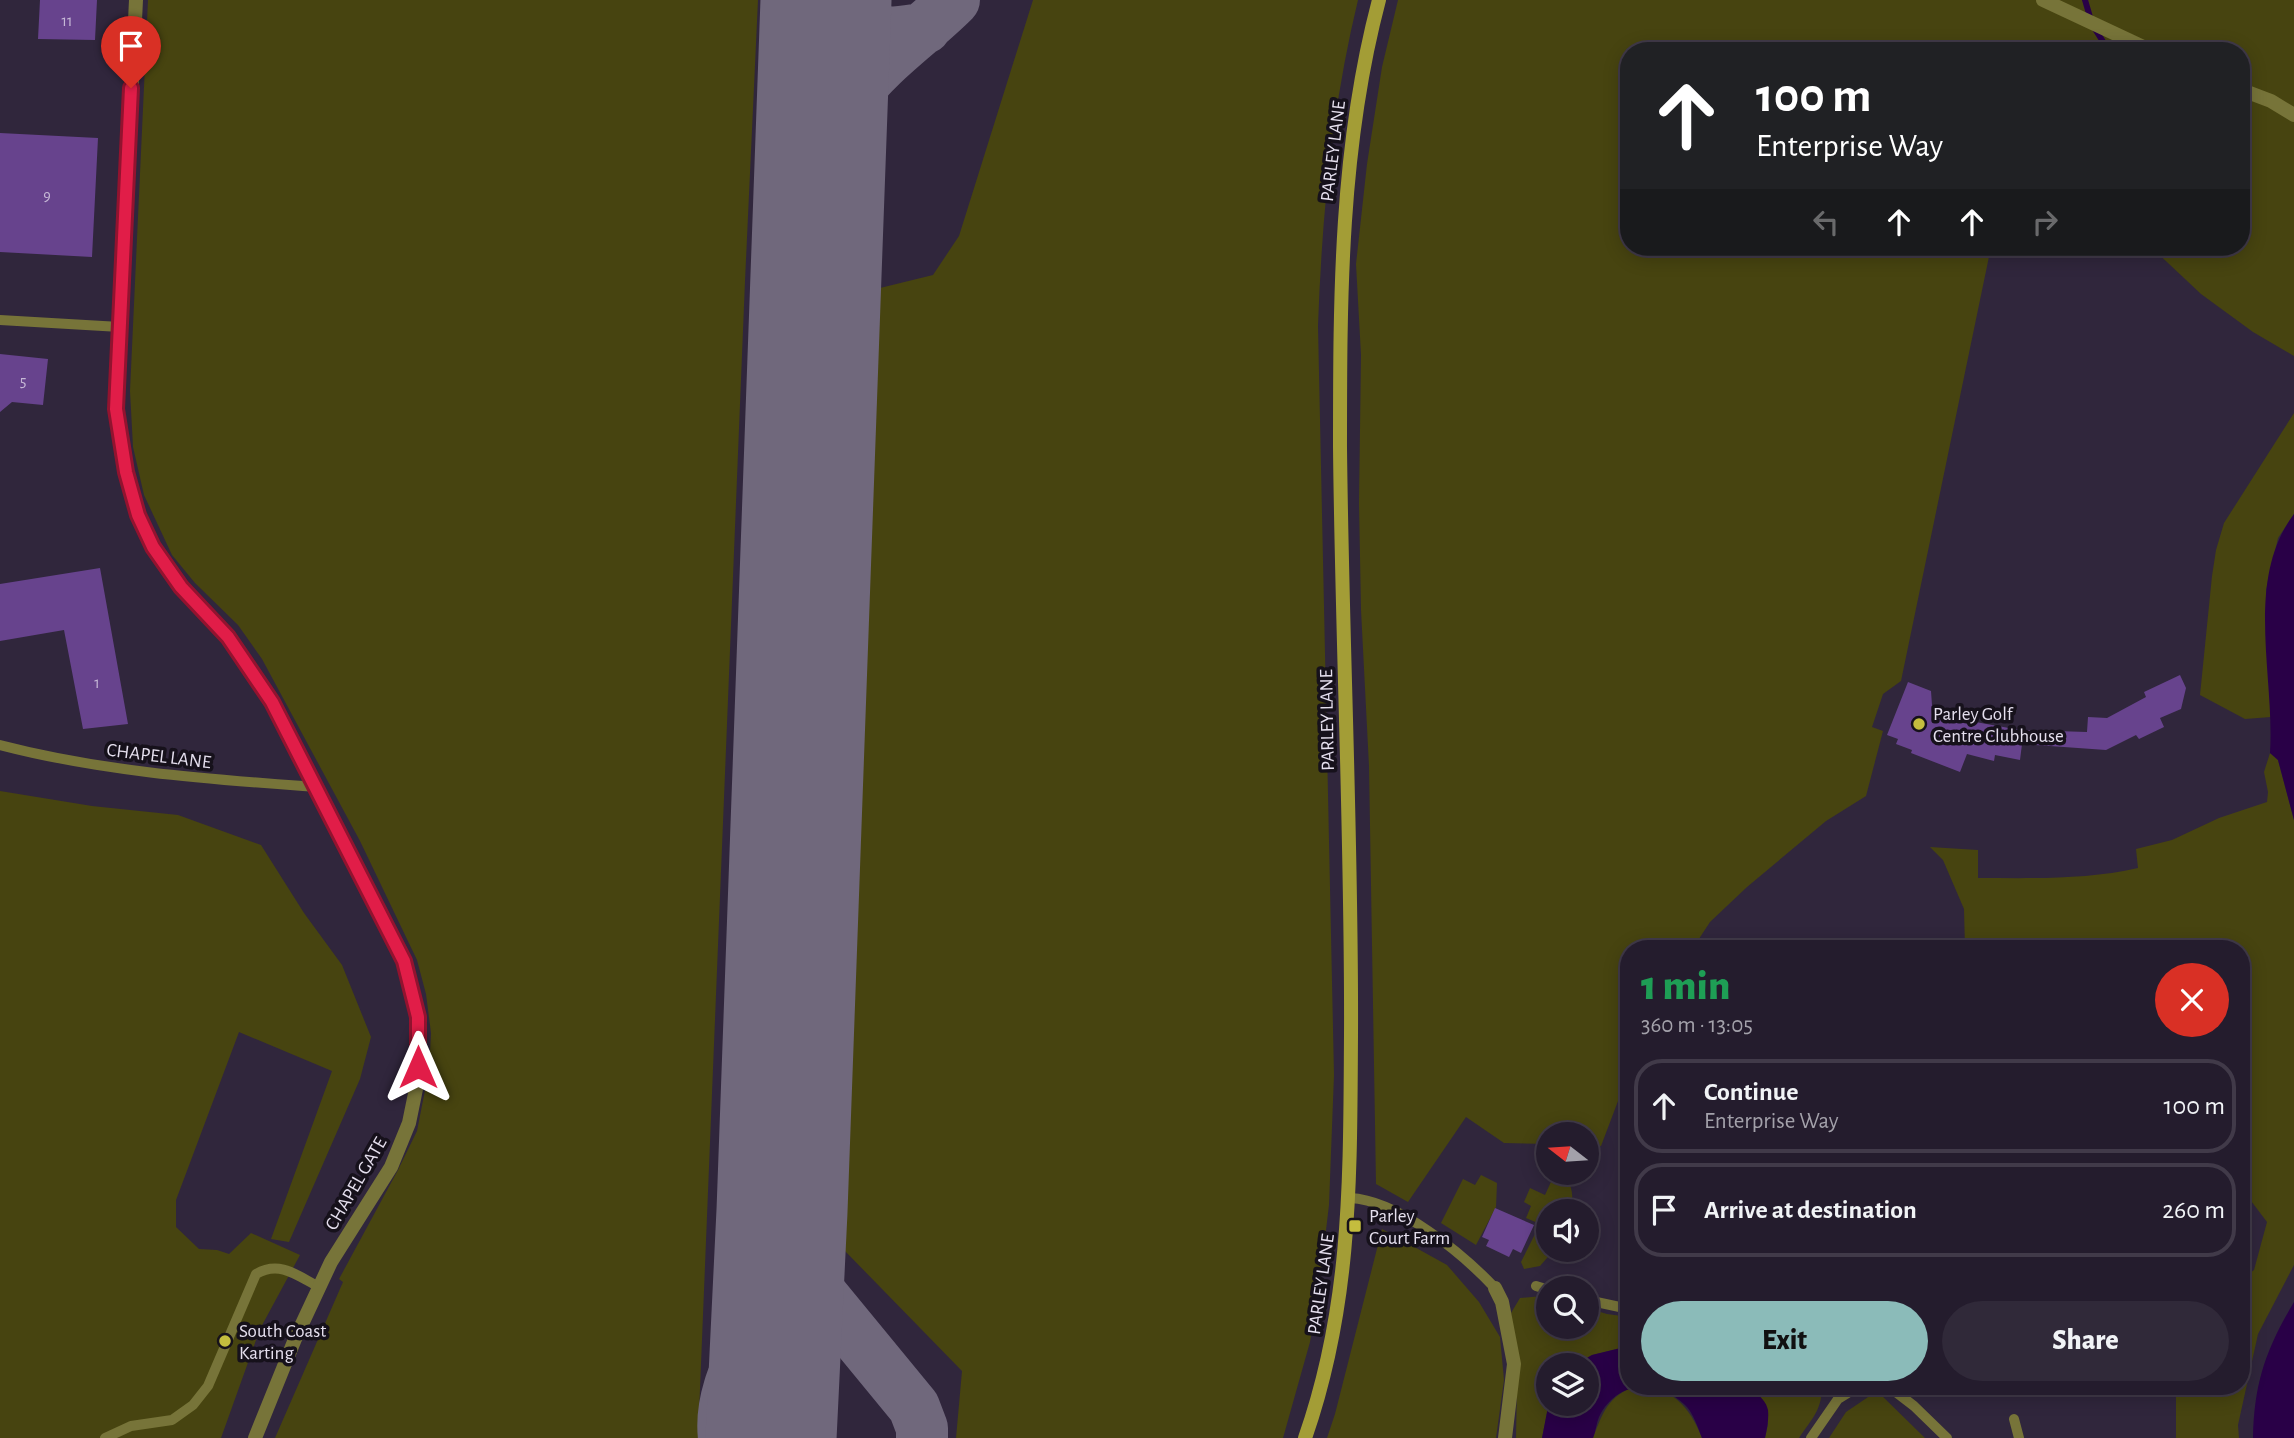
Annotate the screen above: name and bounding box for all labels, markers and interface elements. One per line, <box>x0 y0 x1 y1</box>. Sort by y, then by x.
house number: 11 <box>61 13 73 29</box>
pin <box>101 16 161 88</box>
icon: arrive <box>112 27 150 65</box>
icon: ahead <box>1641 70 1732 161</box>
text: 100 m <box>1756 72 1872 121</box>
street label: PARLEY LANE <box>1318 100 1349 203</box>
text: Enterprise Way <box>1756 130 1943 162</box>
house number: 9 <box>43 188 51 204</box>
icon: left <box>1807 203 1845 241</box>
icon: ahead <box>1880 203 1918 241</box>
icon: ahead <box>1953 203 1991 241</box>
icon: right <box>2026 203 2064 241</box>
house number: 5 <box>20 373 26 389</box>
street label: PARLEY LANE <box>1317 669 1338 771</box>
house number: 1 <box>94 675 100 691</box>
place label: Parley Golf Centre Clubhouse <box>1933 705 2064 746</box>
marker: Parley Golf Centre Clubhouse <box>1911 716 1927 732</box>
street label: CHAPEL LANE <box>106 741 212 772</box>
button: close <box>2155 963 2229 1037</box>
text: 1 min <box>1641 965 1730 1007</box>
text: 360 m · 13:05 <box>1641 1014 1753 1037</box>
position arrow <box>381 1030 455 1104</box>
text: Continue <box>1704 1079 1799 1105</box>
icon: ahead <box>1645 1087 1683 1125</box>
text: 100 m <box>2164 1093 2225 1119</box>
text: Enterprise Way <box>1704 1110 1839 1133</box>
north arrow <box>1536 1122 1600 1185</box>
map controls <box>1536 1122 1599 1416</box>
street label: CHAPEL GATE <box>322 1134 390 1233</box>
icon: arrive <box>1645 1191 1683 1229</box>
text: Arrive at destination <box>1704 1197 1917 1223</box>
text: 260 m <box>2162 1197 2225 1223</box>
button: sound <box>1536 1199 1599 1262</box>
place label: Parley Court Farm <box>1369 1207 1450 1248</box>
marker: Parley Court Farm <box>1347 1218 1363 1234</box>
street label: PARLEY LANE <box>1305 1233 1338 1336</box>
button: search <box>1536 1276 1599 1339</box>
button: Exit <box>1641 1301 1928 1381</box>
button: Share <box>1942 1301 2229 1381</box>
place label: South Coast Karting <box>239 1322 326 1363</box>
marker: South Coast Karting <box>217 1333 233 1349</box>
button: layers <box>1536 1353 1599 1416</box>

